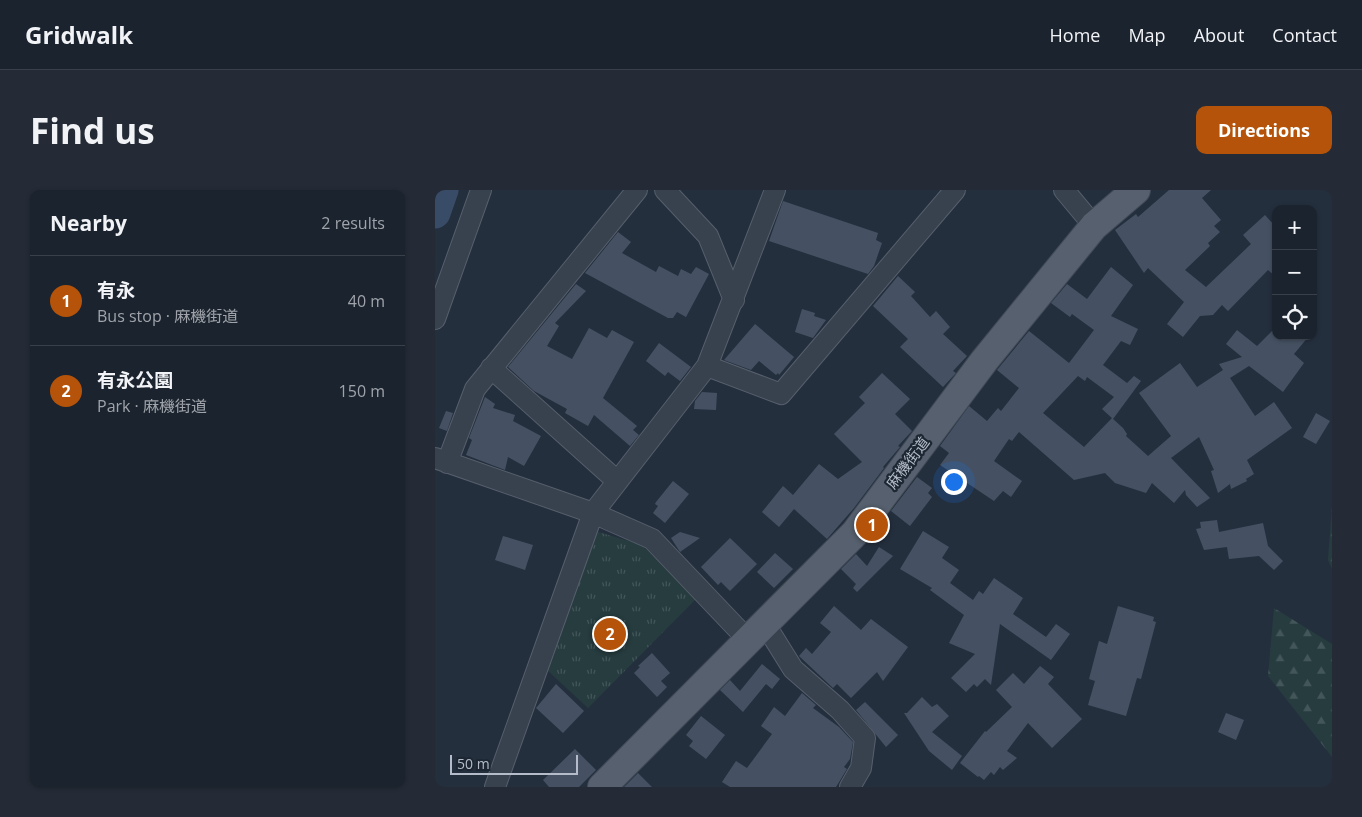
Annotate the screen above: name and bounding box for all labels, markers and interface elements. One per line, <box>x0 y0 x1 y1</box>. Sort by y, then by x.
text: Gridwalk <box>25 18 133 51</box>
text: Home <box>1050 23 1100 47</box>
text: Map <box>1128 23 1166 47</box>
text: About <box>1194 23 1244 47</box>
text: Contact <box>1272 23 1337 47</box>
button: Directions <box>1196 106 1332 154</box>
text: Find us <box>30 107 155 154</box>
map controls <box>1272 205 1317 340</box>
button: + <box>1272 205 1317 250</box>
text: Nearby <box>50 209 127 237</box>
text: 2 results <box>321 212 385 234</box>
button: − <box>1272 250 1317 295</box>
text: 有永 <box>97 277 135 303</box>
text: 1 <box>61 290 71 312</box>
text: 40 m <box>348 290 385 312</box>
button: locate <box>1272 295 1317 340</box>
text: Bus stop · 麻機街道 <box>97 305 238 327</box>
text: 有永公園 <box>97 367 173 393</box>
text: 2 <box>61 380 71 402</box>
text: 150 m <box>339 380 385 402</box>
text: Park · 麻機街道 <box>97 395 207 417</box>
street label: 麻機街道 <box>881 432 933 492</box>
your location <box>941 469 967 495</box>
pin: 1 <box>856 506 888 544</box>
pin: 2 <box>594 615 626 653</box>
scale bar <box>450 752 577 775</box>
text: 50 m <box>457 754 490 773</box>

